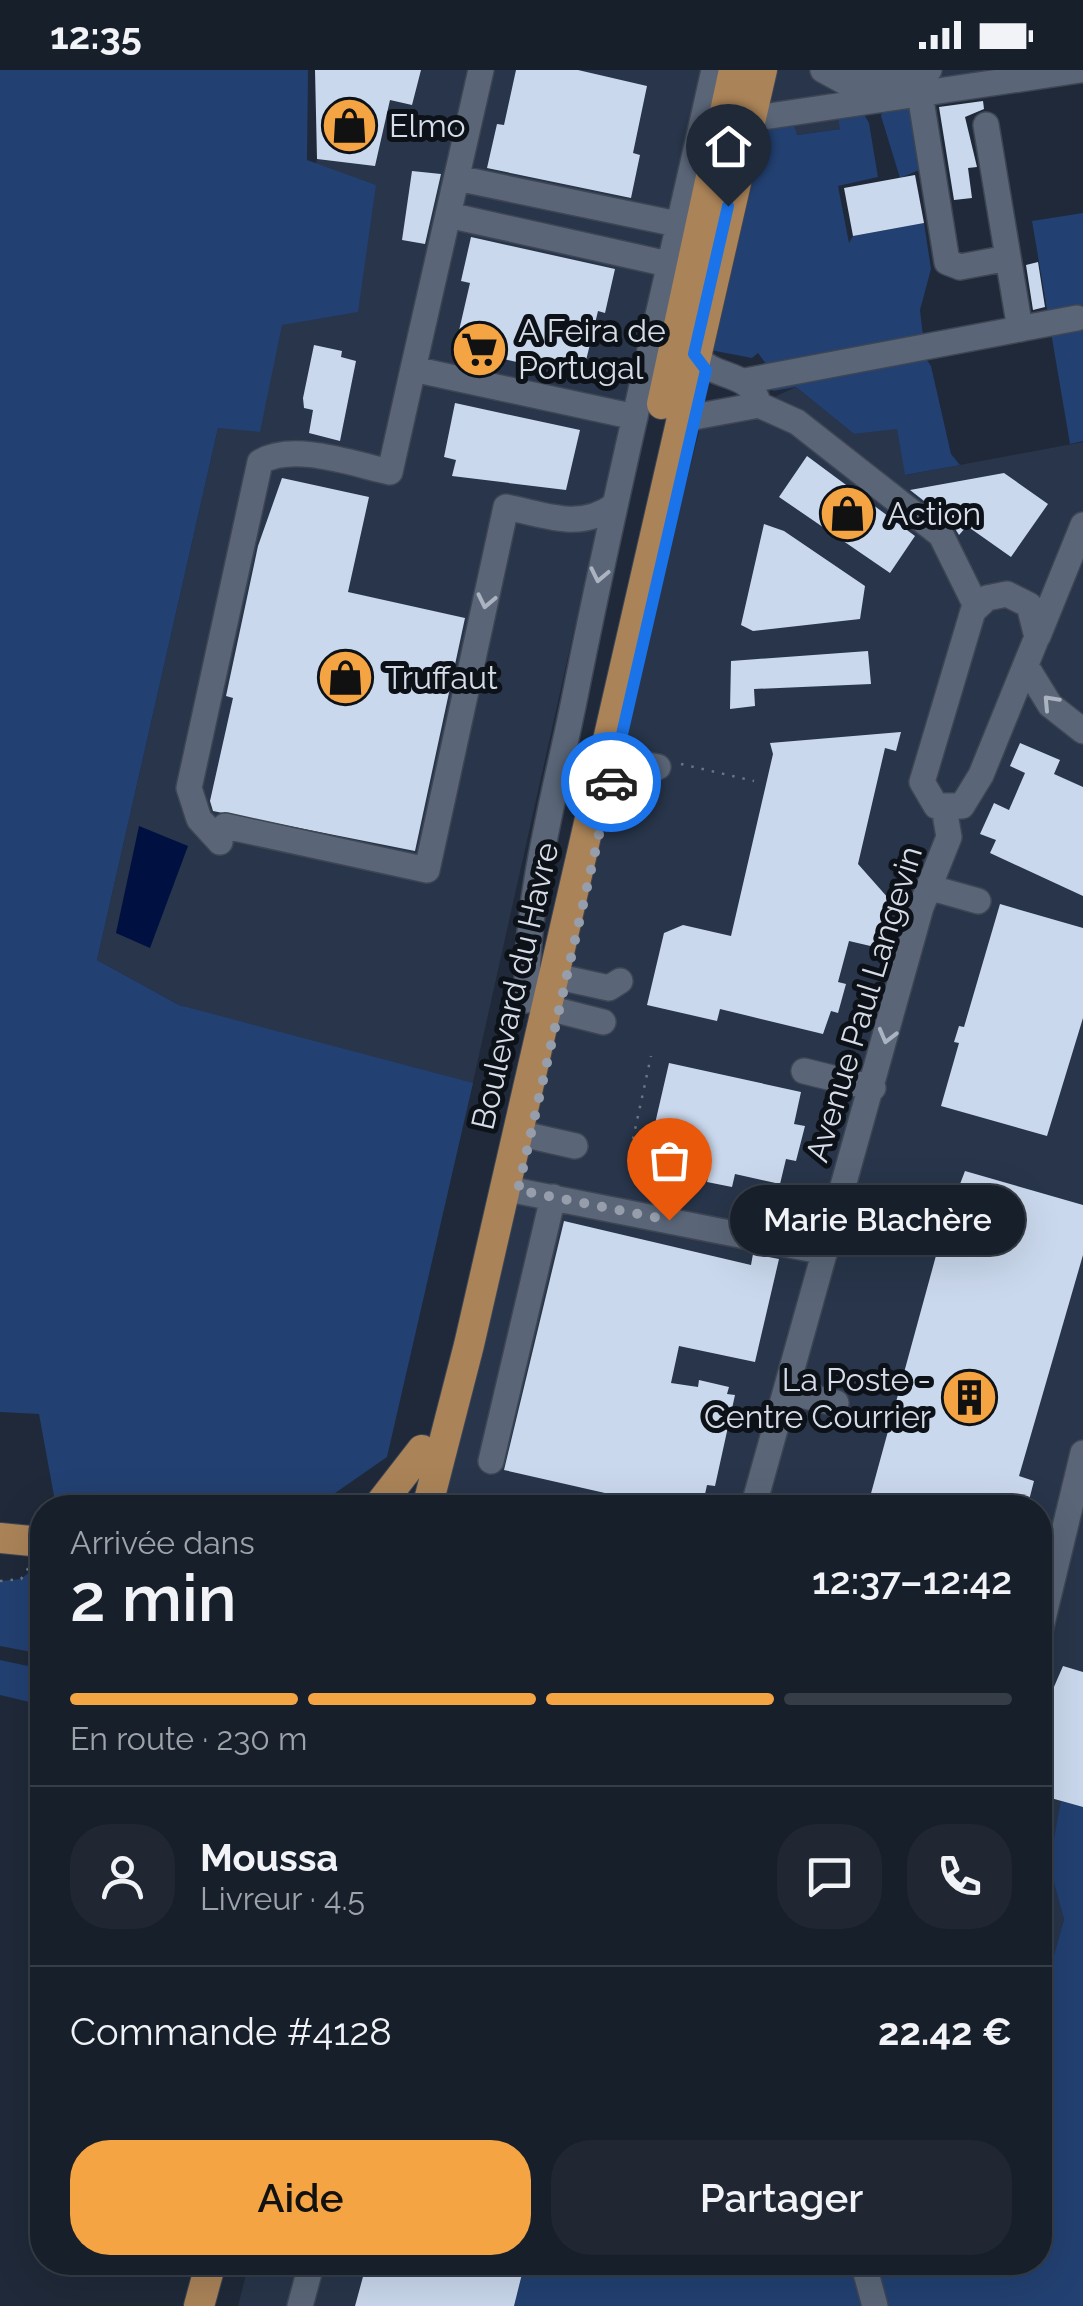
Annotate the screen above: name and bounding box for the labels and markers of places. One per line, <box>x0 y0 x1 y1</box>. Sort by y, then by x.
shop icon: Elmo <box>320 96 380 156</box>
pin <box>686 104 771 207</box>
place label: Elmo <box>389 107 466 144</box>
place label: A Feira de Portugal <box>518 312 666 386</box>
supermarket icon: A Feira de Portugal <box>449 319 509 379</box>
shop icon: Action <box>818 484 878 544</box>
place label: Action <box>887 495 981 532</box>
shop icon: Truffaut <box>316 648 376 708</box>
place label: Truffaut <box>385 659 498 696</box>
pin <box>627 1118 712 1221</box>
callout: Marie Blachère <box>729 1185 1024 1255</box>
place label: La Poste - Centre Courrier <box>704 1361 931 1435</box>
building icon: La Poste - Centre Courrier <box>940 1368 1000 1428</box>

